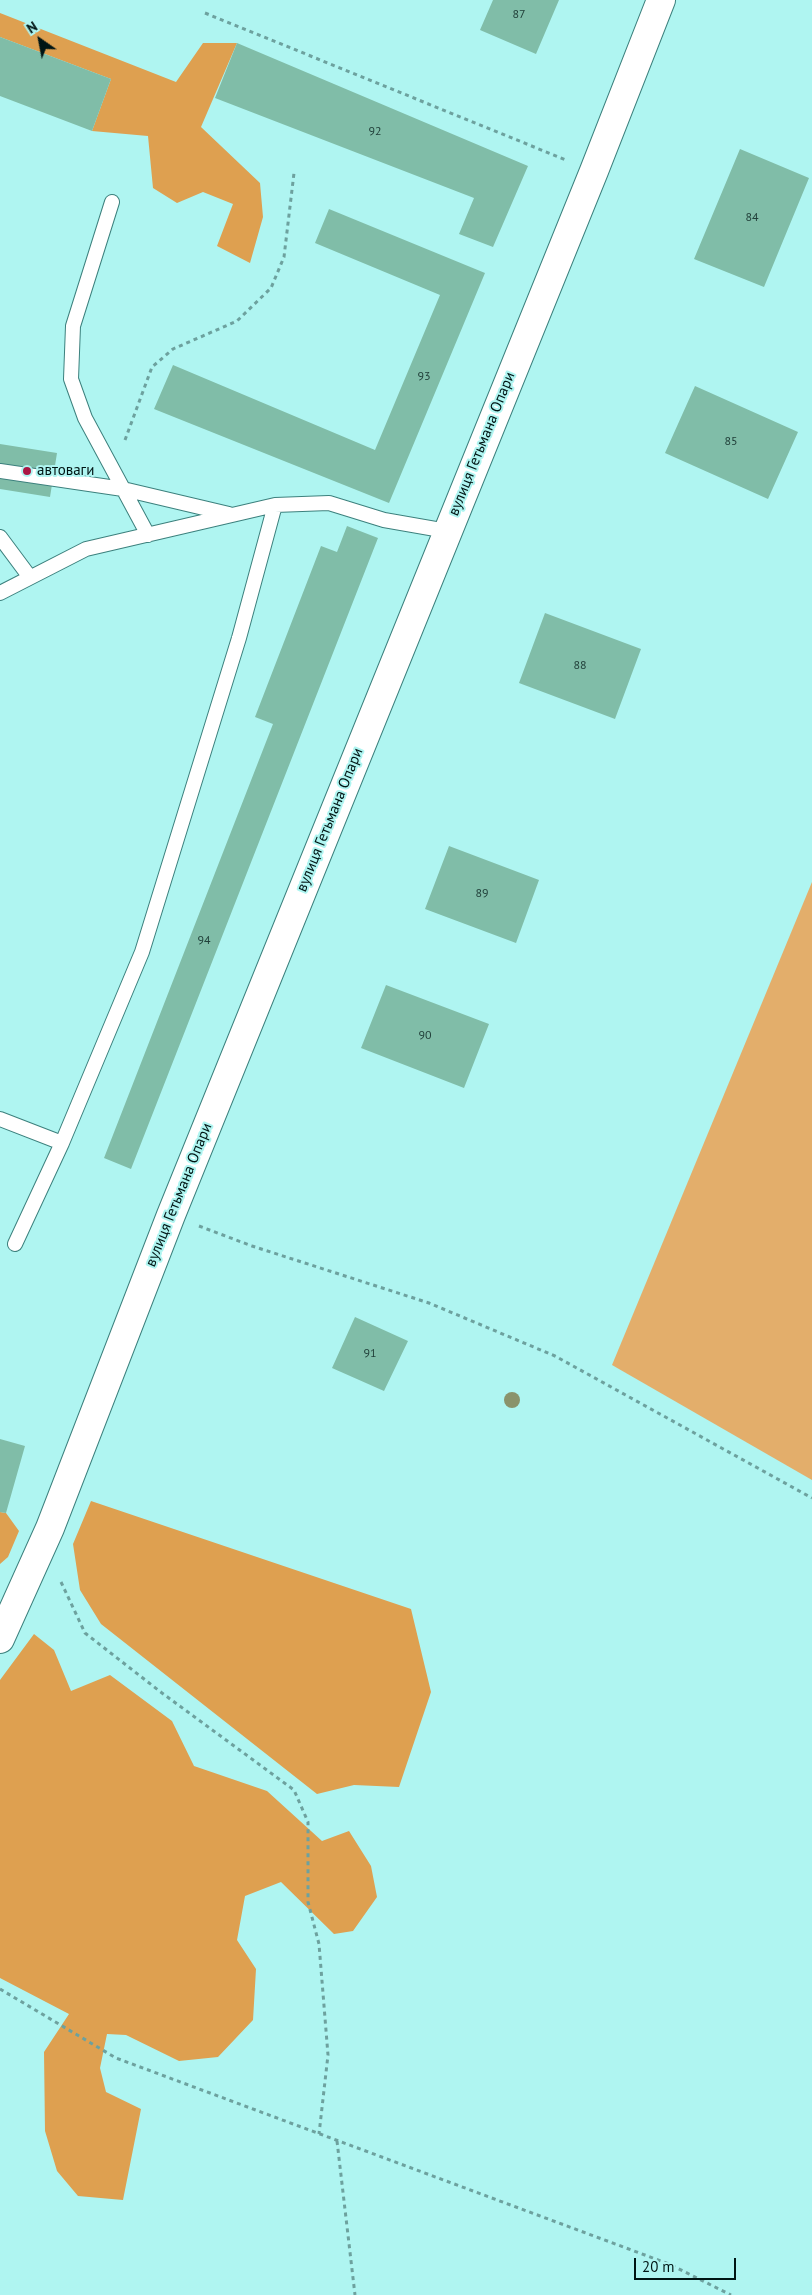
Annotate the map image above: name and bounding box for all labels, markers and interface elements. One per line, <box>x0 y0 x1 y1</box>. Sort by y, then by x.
house number: 87 <box>512 8 526 22</box>
north arrow <box>15 15 65 65</box>
text: N <box>23 17 41 37</box>
house number: 92 <box>368 125 382 139</box>
house number: 84 <box>745 211 759 225</box>
street label: вулиця Гетьмана Опари <box>445 369 519 519</box>
house number: 93 <box>417 370 431 384</box>
house number: 85 <box>724 435 738 449</box>
place label: автоваги <box>37 462 94 480</box>
marker: автоваги <box>21 465 33 477</box>
house number: 88 <box>573 659 587 673</box>
street label: вулиця Гетьмана Опари <box>293 745 367 895</box>
house number: 89 <box>475 887 489 901</box>
house number: 94 <box>197 934 211 948</box>
house number: 90 <box>418 1029 432 1043</box>
street label: вулиця Гетьмана Опари <box>142 1120 216 1270</box>
house number: 91 <box>363 1347 377 1361</box>
scale bar <box>637 2248 740 2280</box>
text: 20 m <box>642 2257 675 2276</box>

